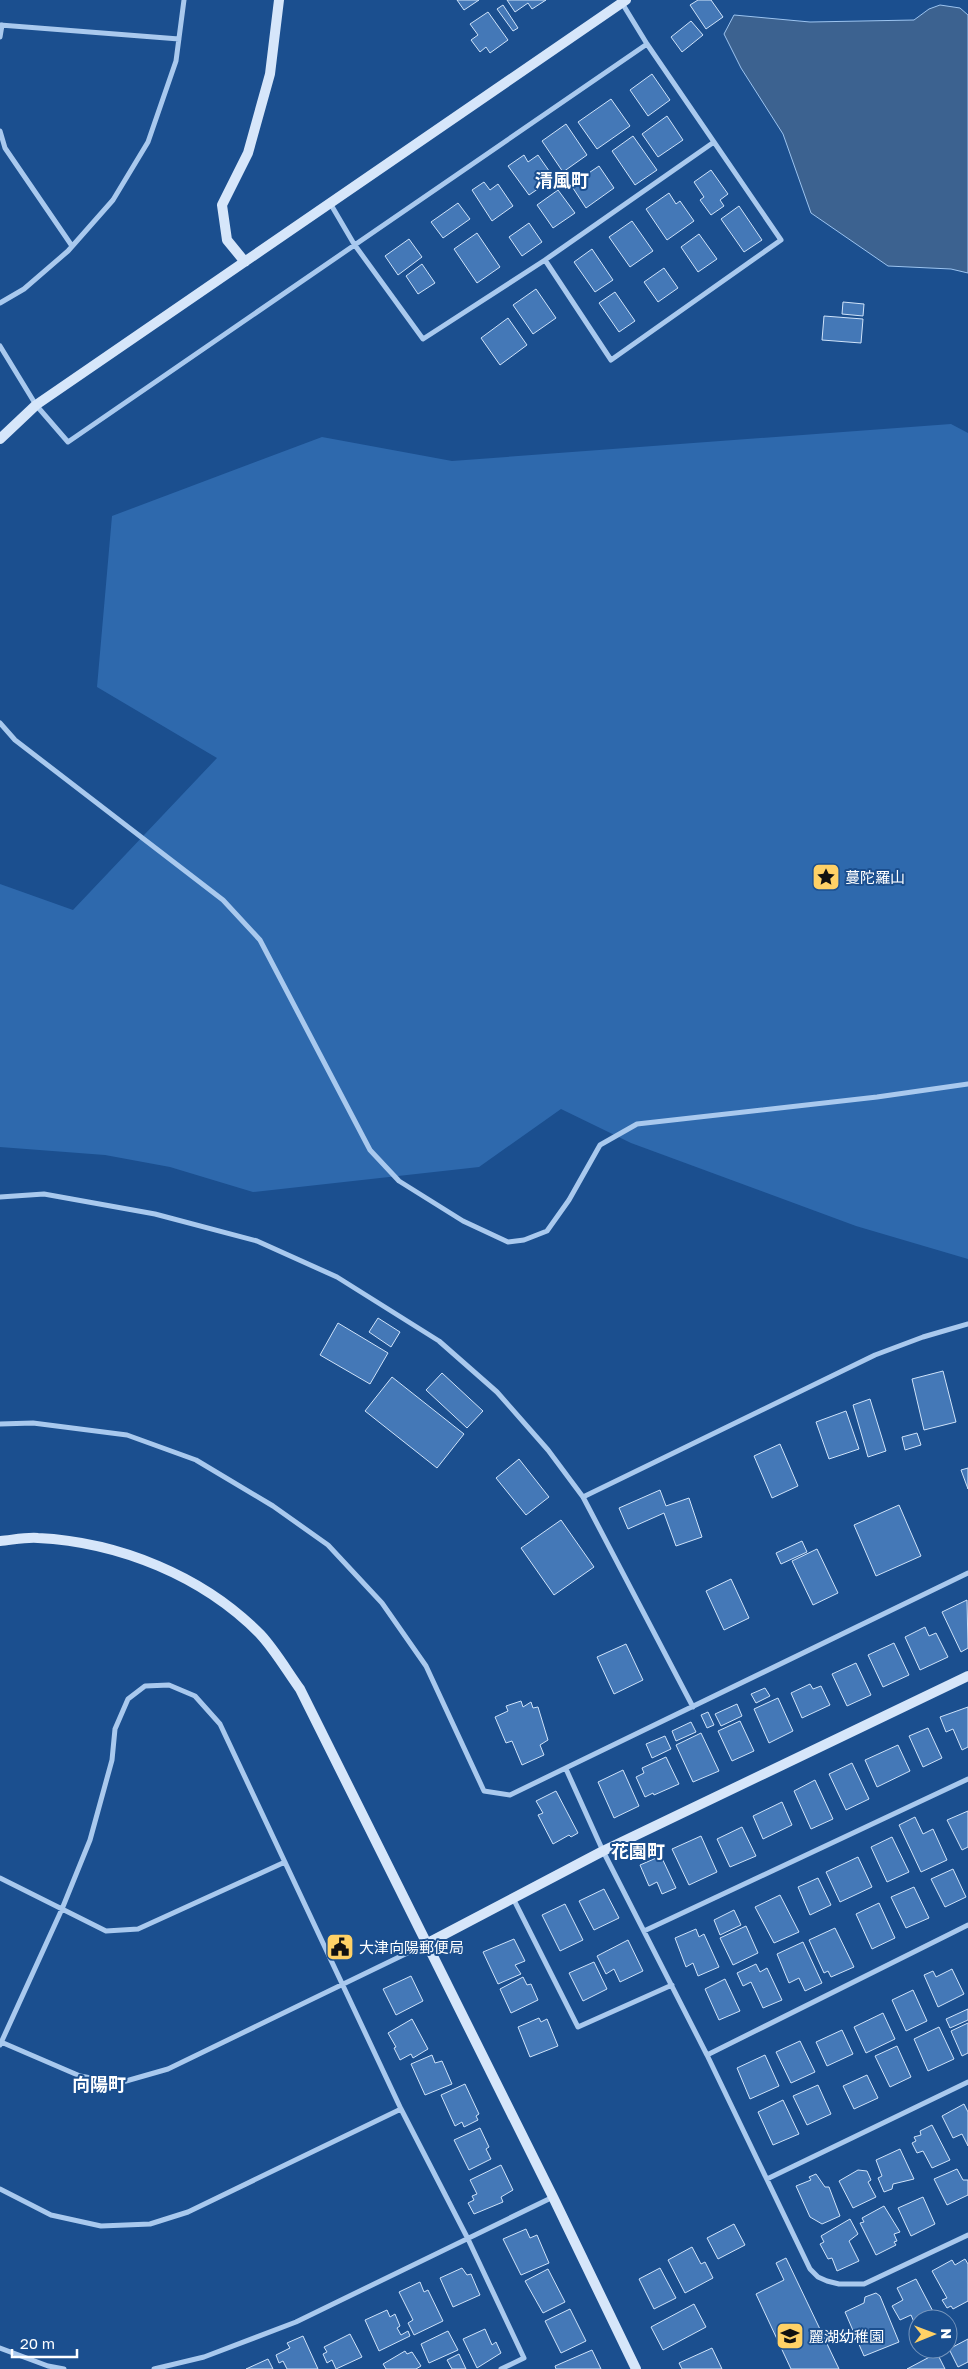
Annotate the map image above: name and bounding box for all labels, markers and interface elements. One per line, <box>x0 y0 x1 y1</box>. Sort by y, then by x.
district label: 清風町 <box>535 169 589 191</box>
place icon: 蔓陀羅山 <box>811 862 841 892</box>
place label: 蔓陀羅山 <box>845 868 905 886</box>
district label: 花園町 <box>611 1840 665 1862</box>
public building icon: 大津向陽郵便局 <box>325 1932 355 1962</box>
place label: 大津向陽郵便局 <box>359 1938 464 1956</box>
district label: 向陽町 <box>72 2073 126 2095</box>
north arrow <box>908 2309 958 2359</box>
school or university icon: 麗湖幼稚園 <box>775 2321 805 2351</box>
scale bar <box>12 2326 78 2358</box>
place label: 麗湖幼稚園 <box>809 2327 884 2345</box>
text: N <box>938 2328 955 2339</box>
text: 20 m <box>20 2334 55 2352</box>

